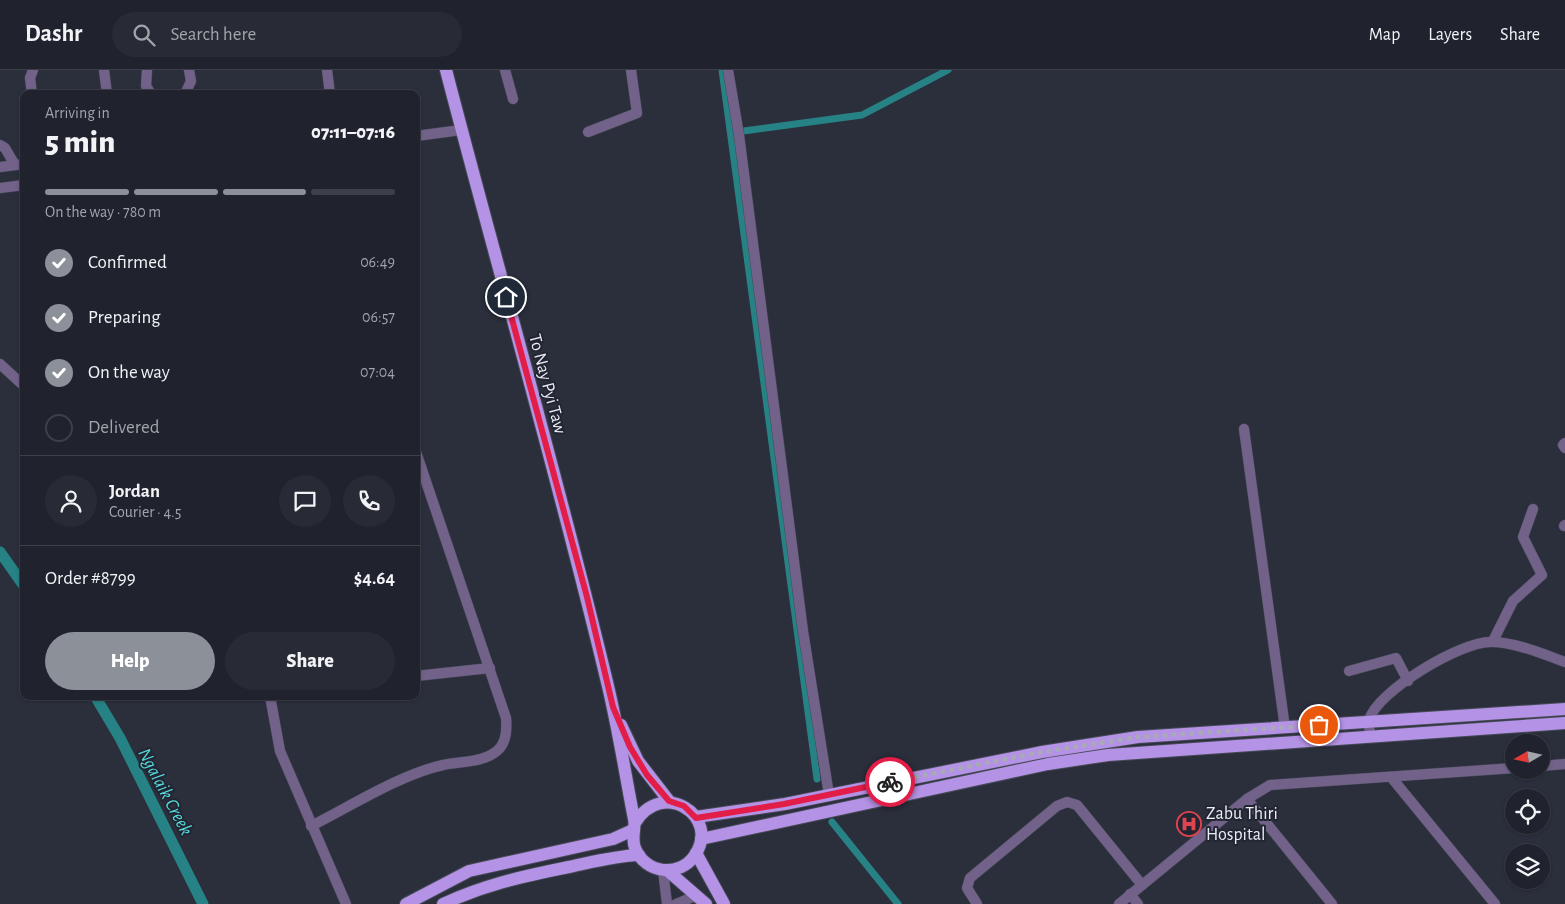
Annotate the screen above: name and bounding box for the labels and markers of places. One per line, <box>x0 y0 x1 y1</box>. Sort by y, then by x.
pin <box>485 276 527 318</box>
pin <box>1298 704 1340 746</box>
place label: Zabu Thiri Hospital <box>1206 805 1278 844</box>
hospital icon: Zabu Thiri Hospital <box>1176 811 1202 837</box>

